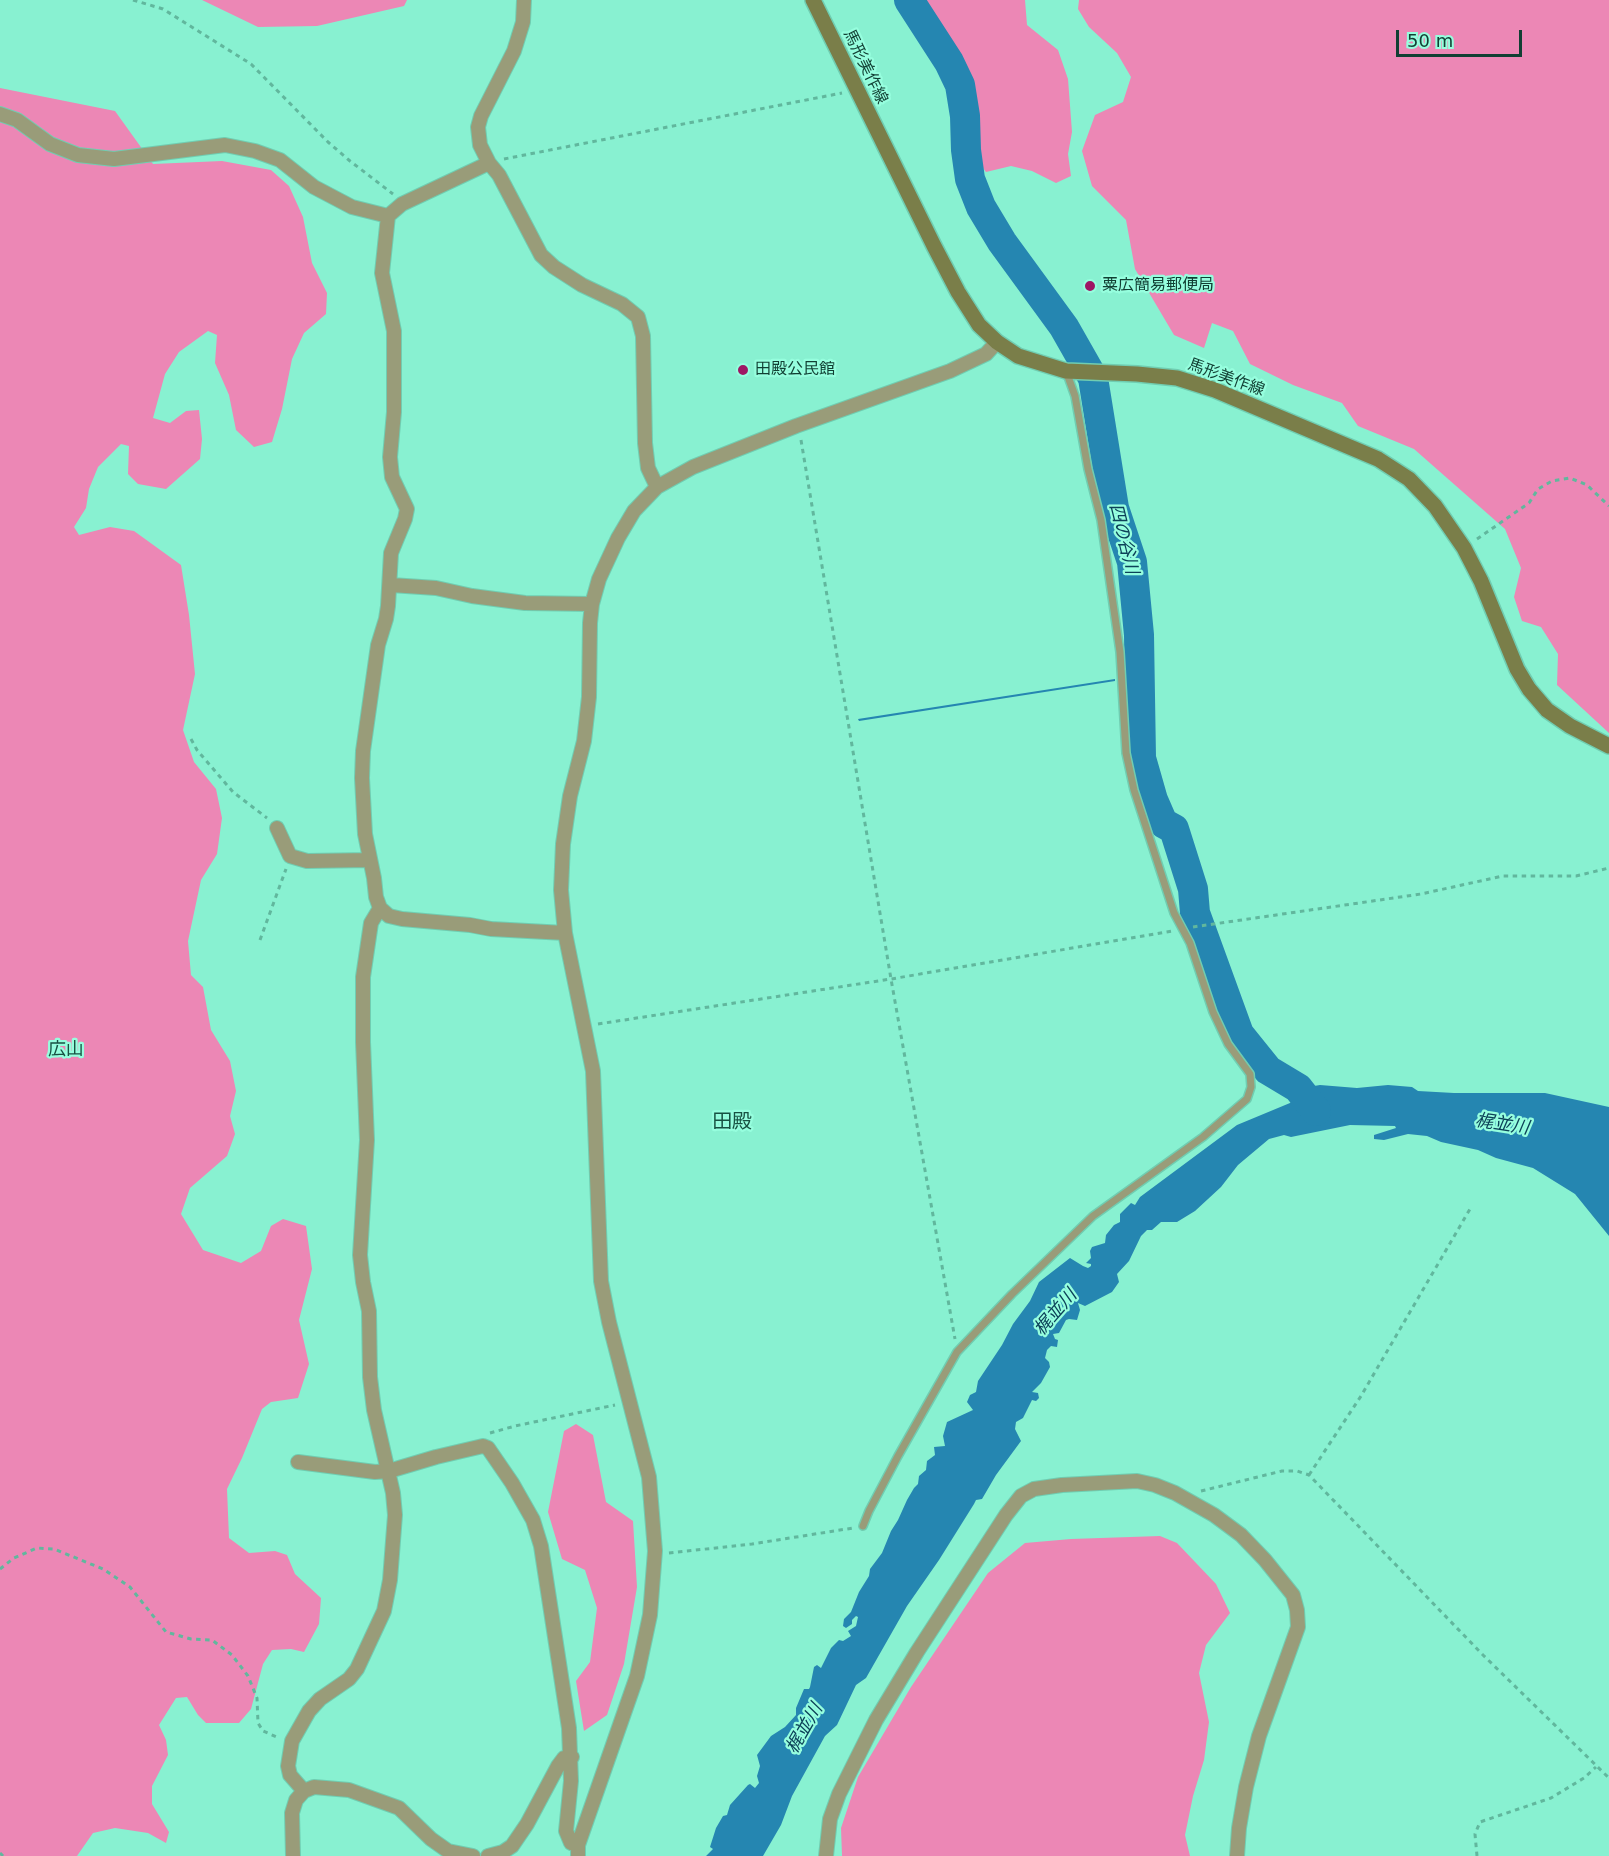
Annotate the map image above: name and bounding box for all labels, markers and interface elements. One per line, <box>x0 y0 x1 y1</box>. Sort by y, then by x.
scale bar <box>1399 18 1525 56</box>
street label: 馬形美作線 <box>839 27 891 107</box>
text: 50 m <box>1407 30 1453 51</box>
place label: 粟広簡易郵便局 <box>1102 276 1214 296</box>
marker: 粟広簡易郵便局 <box>1083 279 1097 293</box>
street label: 馬形美作線 <box>1185 355 1267 401</box>
place label: 田殿公民館 <box>755 360 835 380</box>
marker: 田殿公民館 <box>736 363 750 377</box>
water label: 四の谷川 <box>1104 501 1142 577</box>
district label: 広山 <box>48 1039 84 1061</box>
water label: 梶並川 <box>1474 1110 1530 1140</box>
district label: 田殿 <box>712 1111 752 1135</box>
water label: 梶並川 <box>1030 1286 1082 1340</box>
water label: 梶並川 <box>782 1700 828 1758</box>

